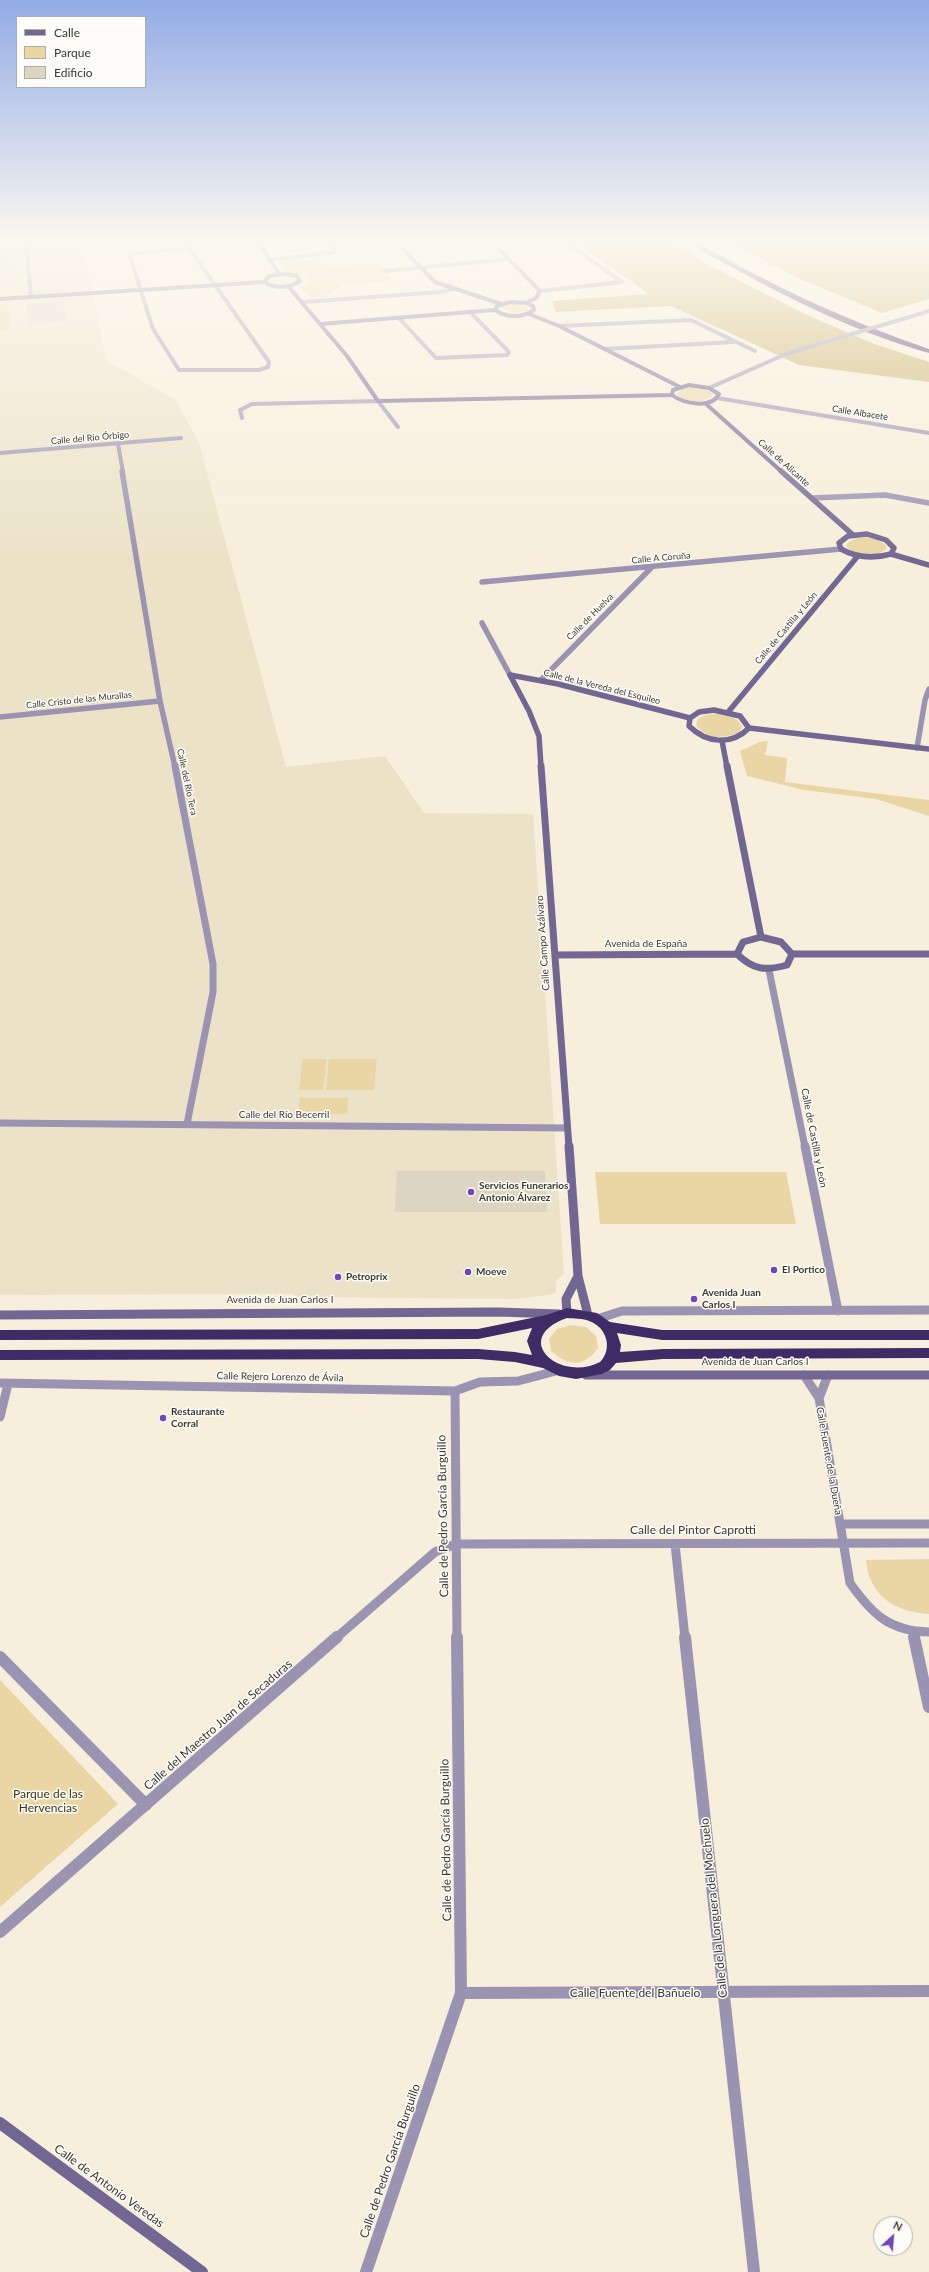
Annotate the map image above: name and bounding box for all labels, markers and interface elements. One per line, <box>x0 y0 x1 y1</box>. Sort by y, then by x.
legend <box>16 16 146 88</box>
text: Calle <box>54 25 80 40</box>
text: Parque <box>54 45 91 60</box>
text: Edificio <box>54 65 93 80</box>
street label: Calle Albacete <box>831 403 889 423</box>
street label: Calle del Río Órbigo <box>50 429 130 447</box>
street label: Calle de Alicante <box>756 437 812 489</box>
street label: Calle A Coruña <box>631 550 691 566</box>
street label: Calle de Castilla y León <box>753 590 819 666</box>
street label: Calle de Huelva <box>564 591 616 643</box>
street label: Calle de la Vereda del Esquileo <box>542 667 662 707</box>
street label: Calle Cristo de las Murallas <box>26 689 132 711</box>
street label: Calle del Río Tera <box>175 748 199 816</box>
street label: Calle Campo Azálvaro <box>534 895 552 991</box>
street label: Avenida de España <box>605 938 687 950</box>
street label: Calle de Castilla y León <box>798 1087 830 1189</box>
street label: Calle del Río Becerril <box>239 1109 329 1121</box>
place label: Servicios Funerarios Antonio Álvarez <box>479 1180 568 1204</box>
marker: Servicios Funerarios Antonio Álvarez <box>466 1187 476 1197</box>
place label: El Portico <box>782 1264 825 1276</box>
marker: El Portico <box>769 1265 779 1275</box>
place label: Moeve <box>476 1266 507 1278</box>
marker: Moeve <box>463 1267 473 1277</box>
place label: Petroprix <box>346 1271 387 1283</box>
marker: Petroprix <box>333 1272 343 1282</box>
place label: Avenida Juan Carlos I <box>702 1287 761 1310</box>
street label: Avenida de Juan Carlos I <box>227 1294 333 1306</box>
marker: Avenida Juan Carlos I <box>689 1294 699 1304</box>
street label: Avenida de Juan Carlos I <box>702 1356 808 1368</box>
street label: Calle Rejero Lorenzo de Ávila <box>216 1370 344 1384</box>
place label: Restaurante Corral <box>171 1406 225 1430</box>
street label: Calle Fuente de la Dueña <box>814 1406 844 1516</box>
marker: Restaurante Corral <box>158 1413 168 1423</box>
street label: Calle de Pedro García Burguillo <box>434 1435 452 1597</box>
street label: Calle del Pintor Caprotti <box>630 1523 756 1537</box>
street label: Calle del Maestro Juan de Secaduras <box>141 1657 295 1793</box>
street label: Calle de Pedro García Burguillo <box>437 1759 455 1921</box>
park label: Parque de las Hervencias <box>13 1787 83 1815</box>
street label: Calle de la Longuera del Mochuelo <box>697 1817 731 1999</box>
street label: Calle Fuente del Bañuelo <box>570 1986 700 2000</box>
street label: Calle de Pedro García Burguillo <box>357 2082 423 2240</box>
street label: Calle de Antonio Veredas <box>51 2141 167 2231</box>
north arrow <box>873 2216 913 2256</box>
text: N <box>891 2218 905 2233</box>

